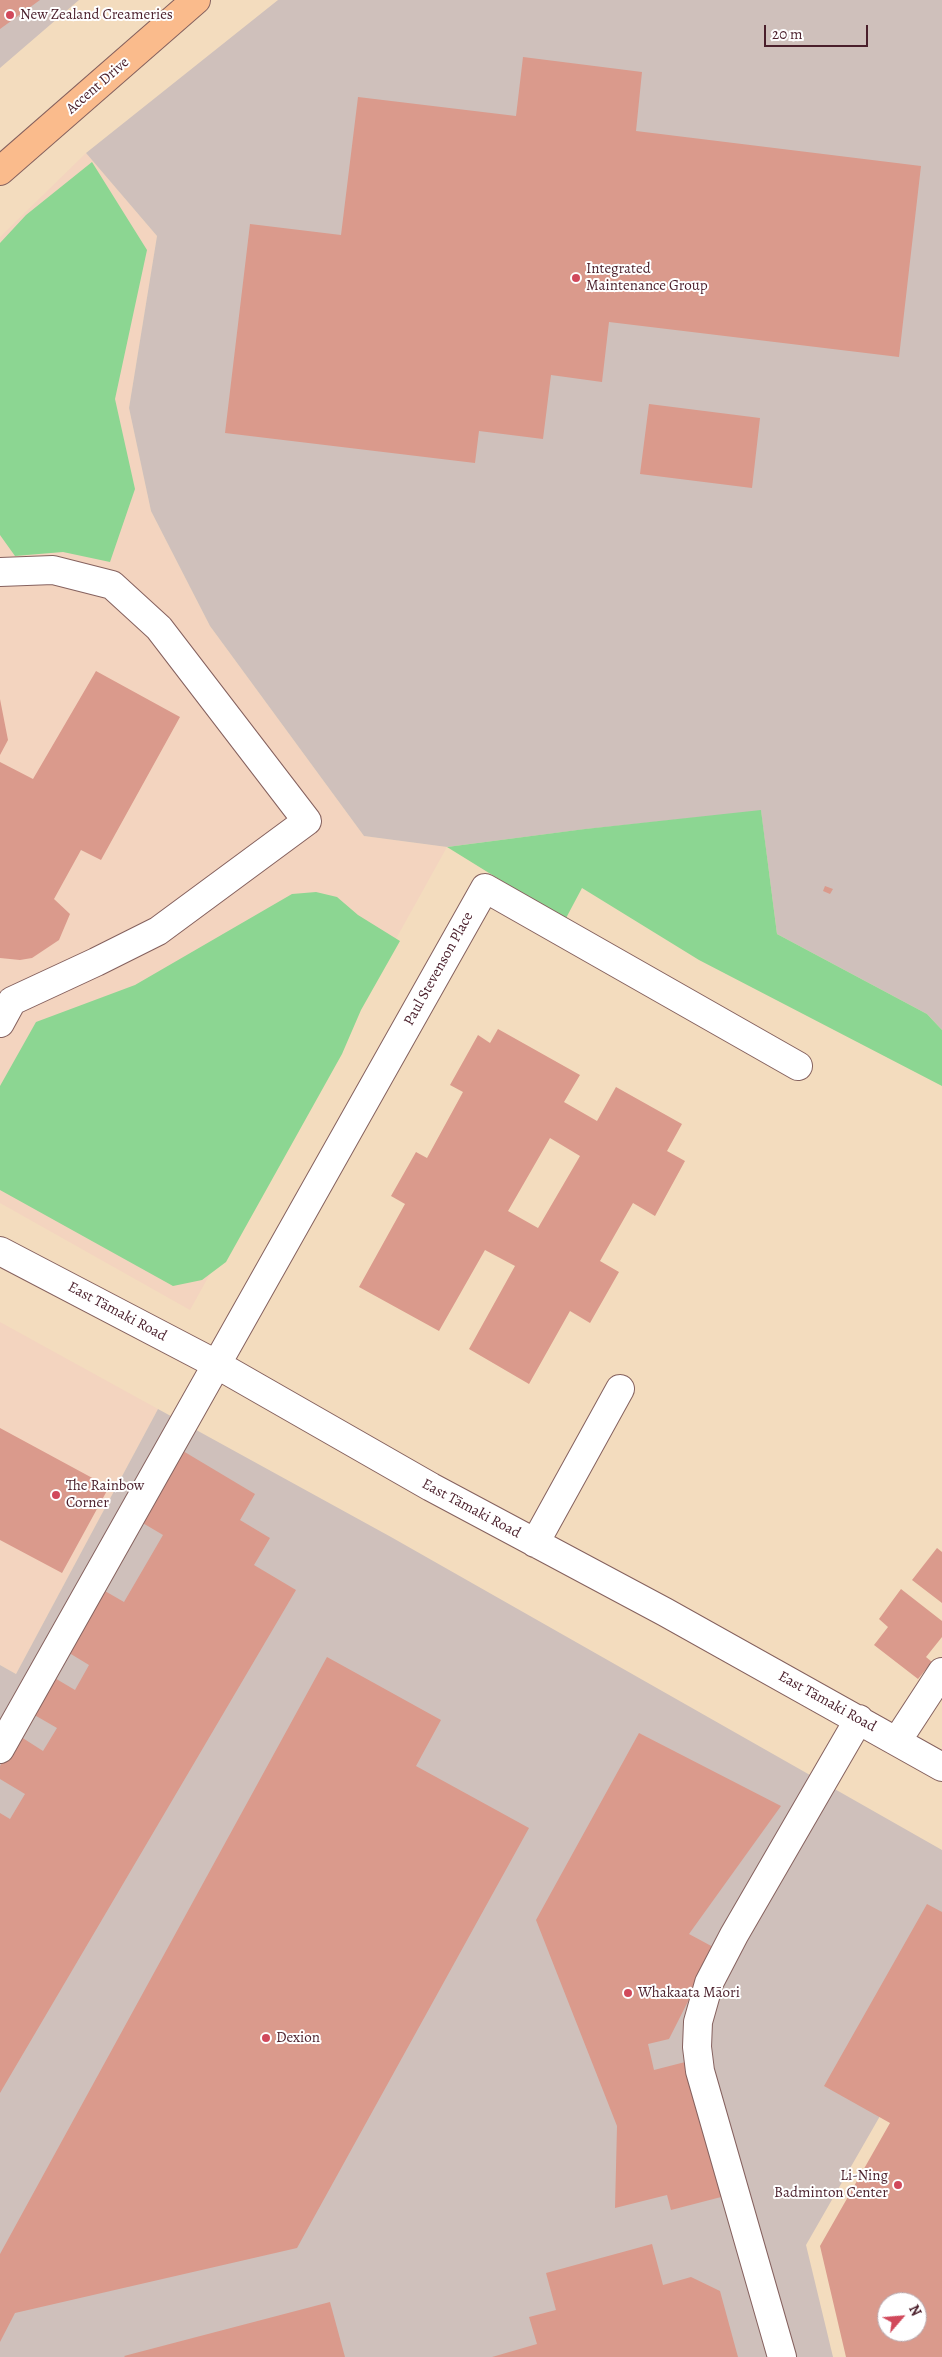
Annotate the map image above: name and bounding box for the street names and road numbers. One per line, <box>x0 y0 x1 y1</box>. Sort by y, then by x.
street label: Accent Drive <box>63 54 133 118</box>
street label: Paul Stevenson Place <box>400 909 478 1029</box>
street label: East Tāmaki Road <box>65 1278 169 1346</box>
street label: East Tāmaki Road <box>419 1475 523 1543</box>
street label: East Tāmaki Road <box>775 1668 879 1736</box>

